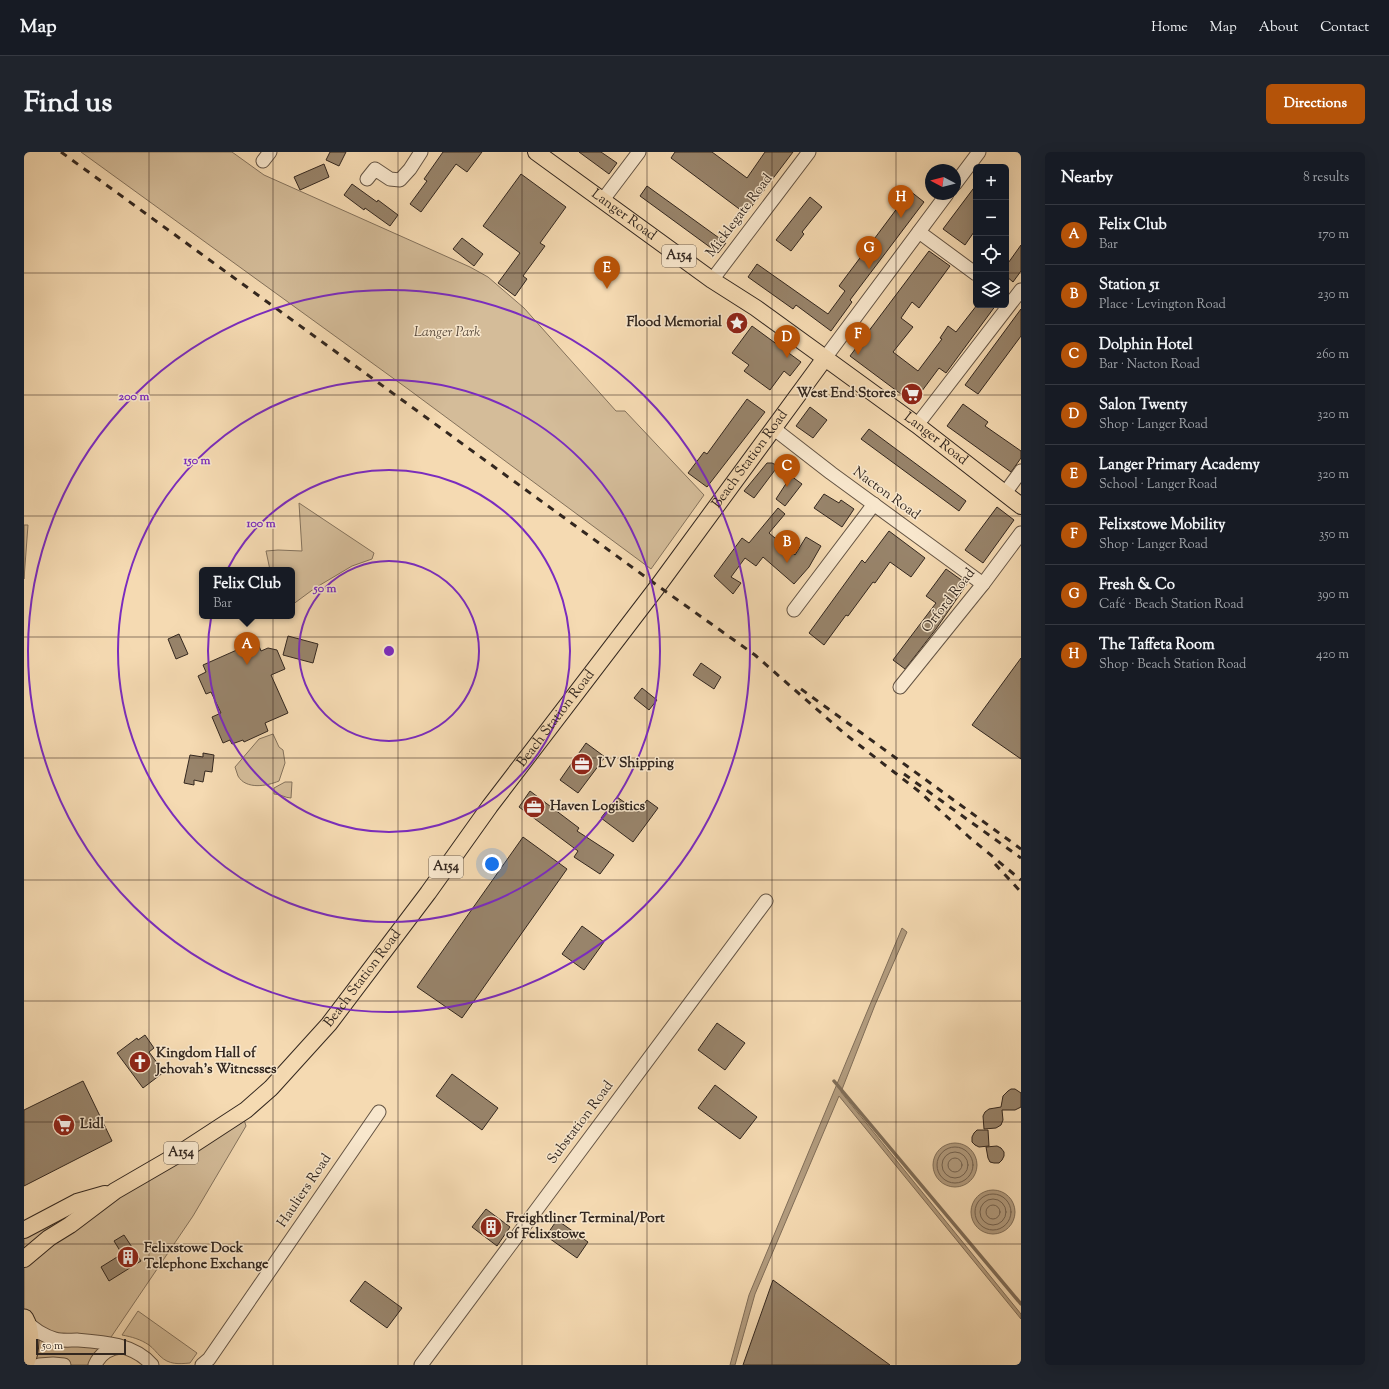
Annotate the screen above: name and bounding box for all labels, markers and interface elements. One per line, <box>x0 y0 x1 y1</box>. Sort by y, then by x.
text: Map <box>20 14 57 41</box>
text: Home <box>1151 18 1188 38</box>
text: Map <box>1210 18 1237 38</box>
text: About <box>1259 18 1298 38</box>
text: Contact <box>1320 18 1369 38</box>
text: Find us <box>24 84 112 124</box>
button: Directions <box>1266 84 1365 124</box>
north arrow <box>925 164 961 200</box>
map controls <box>973 164 1009 308</box>
button: + <box>973 164 1009 200</box>
text: Nearby <box>1061 166 1113 190</box>
text: 8 results <box>1303 169 1349 187</box>
street label: Micklegate Road <box>702 170 778 262</box>
street label: Langer Road <box>587 185 660 246</box>
pin: H <box>888 185 914 218</box>
button: − <box>973 200 1009 236</box>
text: Felix Club <box>1099 215 1167 236</box>
text: A <box>1069 226 1079 244</box>
text: 170 m <box>1318 226 1349 244</box>
pin: G <box>856 236 882 269</box>
button: locate <box>973 236 1009 272</box>
text: Bar <box>1099 236 1118 254</box>
road number: A154 <box>662 245 696 267</box>
pin: E <box>594 256 620 289</box>
button: layers <box>973 272 1009 308</box>
text: Station 51 <box>1099 275 1160 296</box>
text: B <box>1070 286 1078 304</box>
text: 230 m <box>1317 286 1349 304</box>
text: Place · Levington Road <box>1099 296 1226 314</box>
place icon: Flood Memorial <box>724 310 750 336</box>
place label: Flood Memorial <box>626 313 722 333</box>
pin: F <box>845 322 871 355</box>
park label: Langer Park <box>414 323 481 343</box>
pin: D <box>774 325 800 358</box>
text: Dolphin Hotel <box>1099 335 1193 356</box>
text: C <box>1069 346 1079 364</box>
text: 260 m <box>1316 346 1349 364</box>
text: Bar · Nacton Road <box>1099 356 1200 374</box>
supermarket icon: West End Stores <box>899 381 925 407</box>
place label: West End Stores <box>796 384 896 404</box>
text: 200 m <box>119 388 149 406</box>
text: Salon Twenty <box>1099 395 1187 416</box>
street label: Beach Station Road <box>708 406 793 513</box>
text: D <box>1069 406 1079 424</box>
text: 320 m <box>1317 406 1349 424</box>
street label: Langer Road <box>899 408 972 471</box>
text: Shop · Langer Road <box>1099 416 1208 434</box>
text: 150 m <box>182 452 211 470</box>
pin: C <box>774 454 800 487</box>
text: Langer Primary Academy <box>1099 455 1260 476</box>
street label: Nacton Road <box>848 463 924 525</box>
text: E <box>1070 466 1078 484</box>
text: 320 m <box>1317 466 1349 484</box>
text: School · Langer Road <box>1099 476 1217 494</box>
text: 100 m <box>245 515 276 533</box>
text: Felixstowe Mobility <box>1099 515 1225 536</box>
text: F <box>1070 526 1078 544</box>
text: 350 m <box>1319 526 1349 544</box>
pin: B <box>774 530 800 563</box>
text: Shop · Langer Road <box>1099 536 1208 554</box>
street label: Orford Road <box>917 564 981 638</box>
popup <box>199 567 295 619</box>
text: Felix Club <box>213 574 281 595</box>
text: Fresh & Co <box>1099 575 1175 596</box>
text: 50 m <box>313 580 337 598</box>
text: G <box>1069 586 1079 604</box>
text: 390 m <box>1317 586 1349 604</box>
text: Bar <box>213 595 232 613</box>
text: Café · Beach Station Road <box>1099 596 1244 614</box>
pin: A <box>234 632 260 665</box>
text: The Taffeta Room <box>1099 635 1215 656</box>
centre of rings <box>382 644 396 658</box>
text: H <box>1069 646 1079 664</box>
text: 420 m <box>1316 646 1349 664</box>
text: Shop · Beach Station Road <box>1099 656 1246 674</box>
street label: Beach Station Road <box>513 666 600 772</box>
office icon: LV Shipping <box>569 751 595 777</box>
place label: LV Shipping <box>598 754 674 774</box>
office icon: Haven Logistics <box>521 794 547 820</box>
place label: Haven Logistics <box>550 797 645 817</box>
your location <box>482 854 502 874</box>
road number: A154 <box>429 856 463 878</box>
street label: Beach Station Road <box>320 926 407 1032</box>
place label: Kingdom Hall of Jehovah's Witnesses <box>155 1044 277 1080</box>
church icon: Kingdom Hall of Jehovah's Witnesses <box>127 1049 153 1075</box>
street label: Substation Road <box>543 1077 619 1169</box>
supermarket icon: Lidl <box>51 1112 77 1138</box>
place label: Lidl <box>80 1115 104 1135</box>
road number: A154 <box>164 1142 198 1164</box>
street label: Hauliers Road <box>273 1150 337 1232</box>
place label: Freightliner Terminal/Port of Felixstowe <box>506 1209 665 1245</box>
building icon: Freightliner Terminal/Port of Felixstowe <box>478 1214 504 1240</box>
place label: Felixstowe Dock Telephone Exchange <box>144 1239 269 1275</box>
building icon: Felixstowe Dock Telephone Exchange <box>115 1244 141 1270</box>
scale bar <box>36 1337 126 1356</box>
text: 50 m <box>42 1338 63 1354</box>

